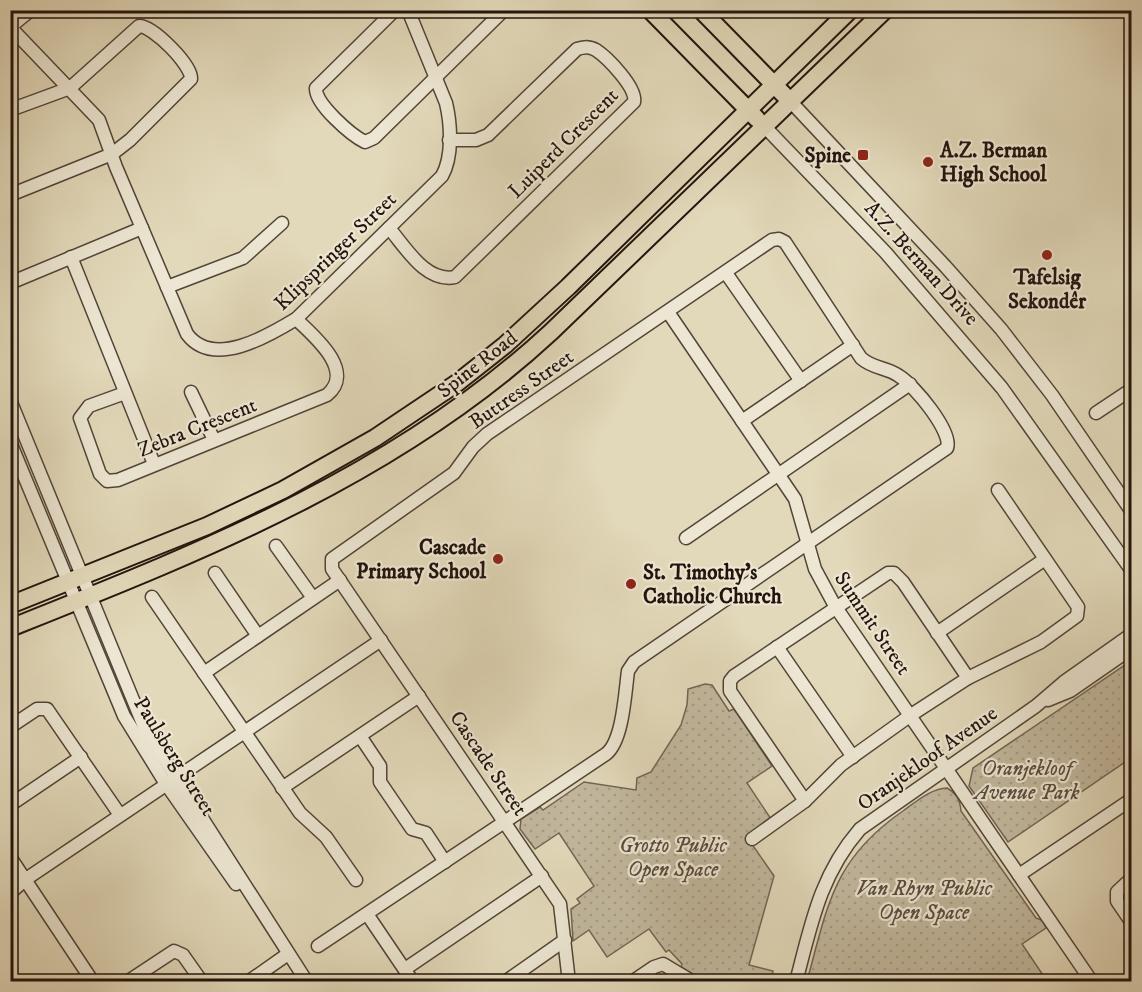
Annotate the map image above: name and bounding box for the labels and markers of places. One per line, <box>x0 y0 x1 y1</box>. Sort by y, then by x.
place label: A.Z. Berman High School <box>939 138 1048 188</box>
place label: Spine <box>804 143 851 169</box>
marker: Spine <box>856 148 870 162</box>
marker: A.Z. Berman High School <box>921 155 935 169</box>
marker: Tafelsig Sekondêr <box>1040 248 1054 262</box>
place label: Tafelsig Sekondêr <box>1008 265 1087 315</box>
place label: Cascade Primary School <box>356 535 487 585</box>
marker: Cascade Primary School <box>491 552 505 566</box>
place label: St. Timothy's Catholic Church <box>643 560 783 610</box>
marker: St. Timothy's Catholic Church <box>624 577 638 591</box>

